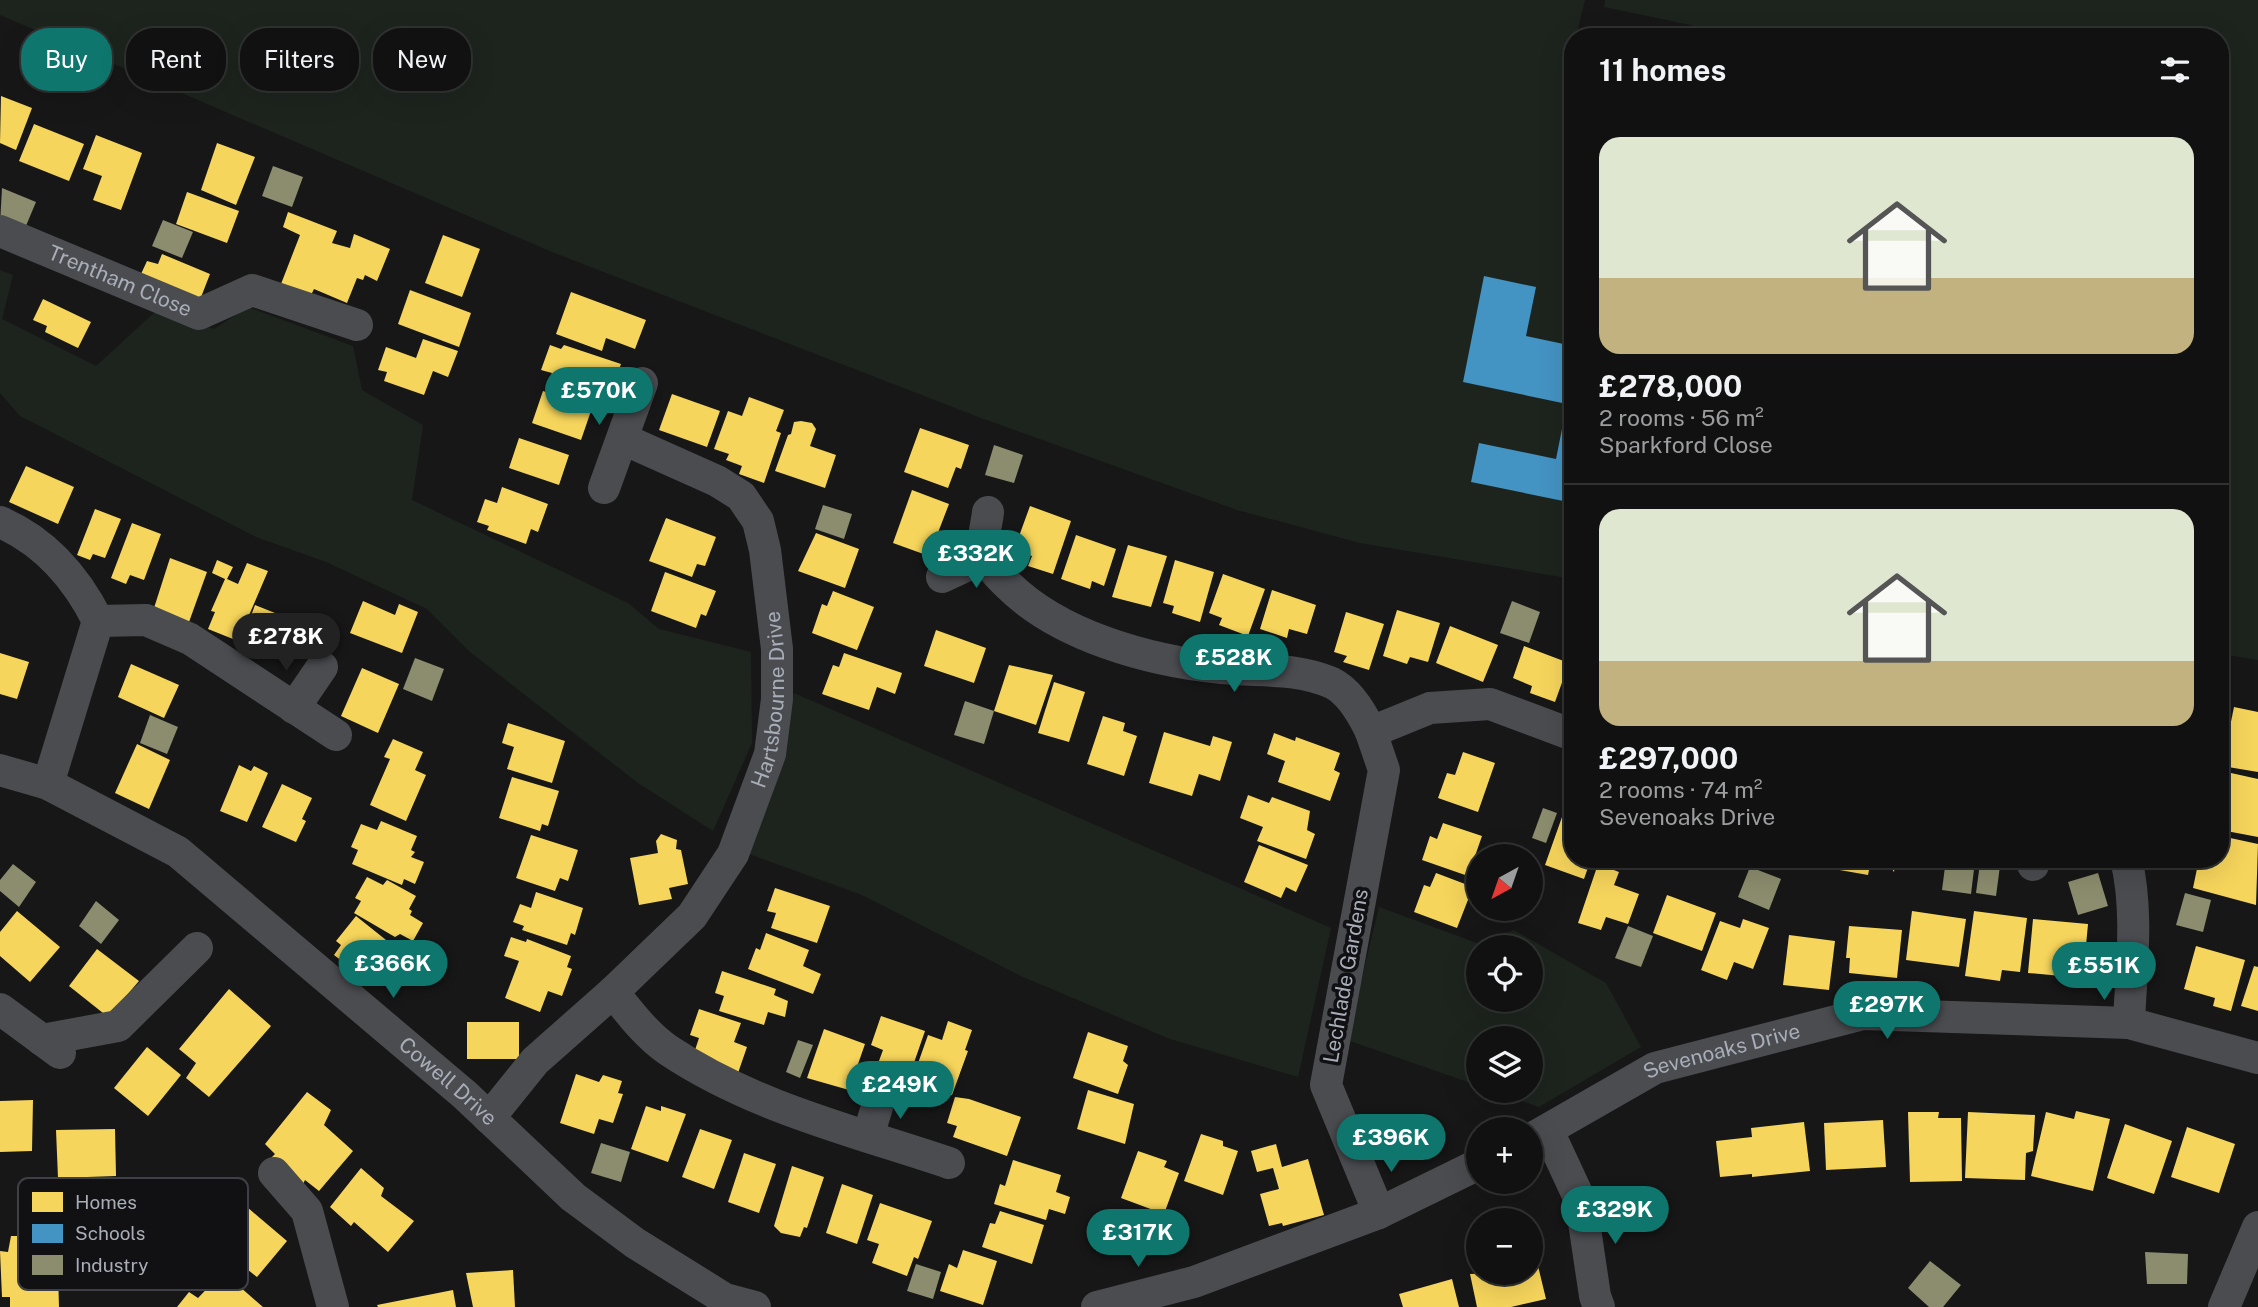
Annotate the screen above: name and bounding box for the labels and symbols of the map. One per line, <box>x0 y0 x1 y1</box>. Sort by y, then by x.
street label: Trentham Close <box>45 240 196 322</box>
pin: £570K <box>550 368 648 427</box>
pin: £332K <box>927 530 1025 590</box>
street label: Hartsbourne Drive <box>746 610 789 791</box>
pin: £278K <box>237 614 335 673</box>
pin: £528K <box>1185 634 1283 694</box>
north arrow <box>1466 844 1544 920</box>
street label: Lechlade Gardens <box>1318 887 1373 1065</box>
pin: £366K <box>344 940 442 1000</box>
pin: £551K <box>2055 942 2153 1002</box>
pin: £297K <box>1838 982 1936 1041</box>
street label: Sevenoaks Drive <box>1639 1018 1803 1084</box>
street label: Cowell Drive <box>394 1032 502 1131</box>
pin: £249K <box>851 1062 949 1121</box>
pin: £396K <box>1342 1114 1440 1174</box>
legend <box>18 1178 248 1290</box>
pin: £329K <box>1566 1186 1664 1246</box>
text: Homes <box>75 1191 137 1213</box>
pin: £317K <box>1089 1210 1187 1269</box>
text: Schools <box>75 1222 145 1244</box>
text: Industry <box>75 1254 148 1276</box>

